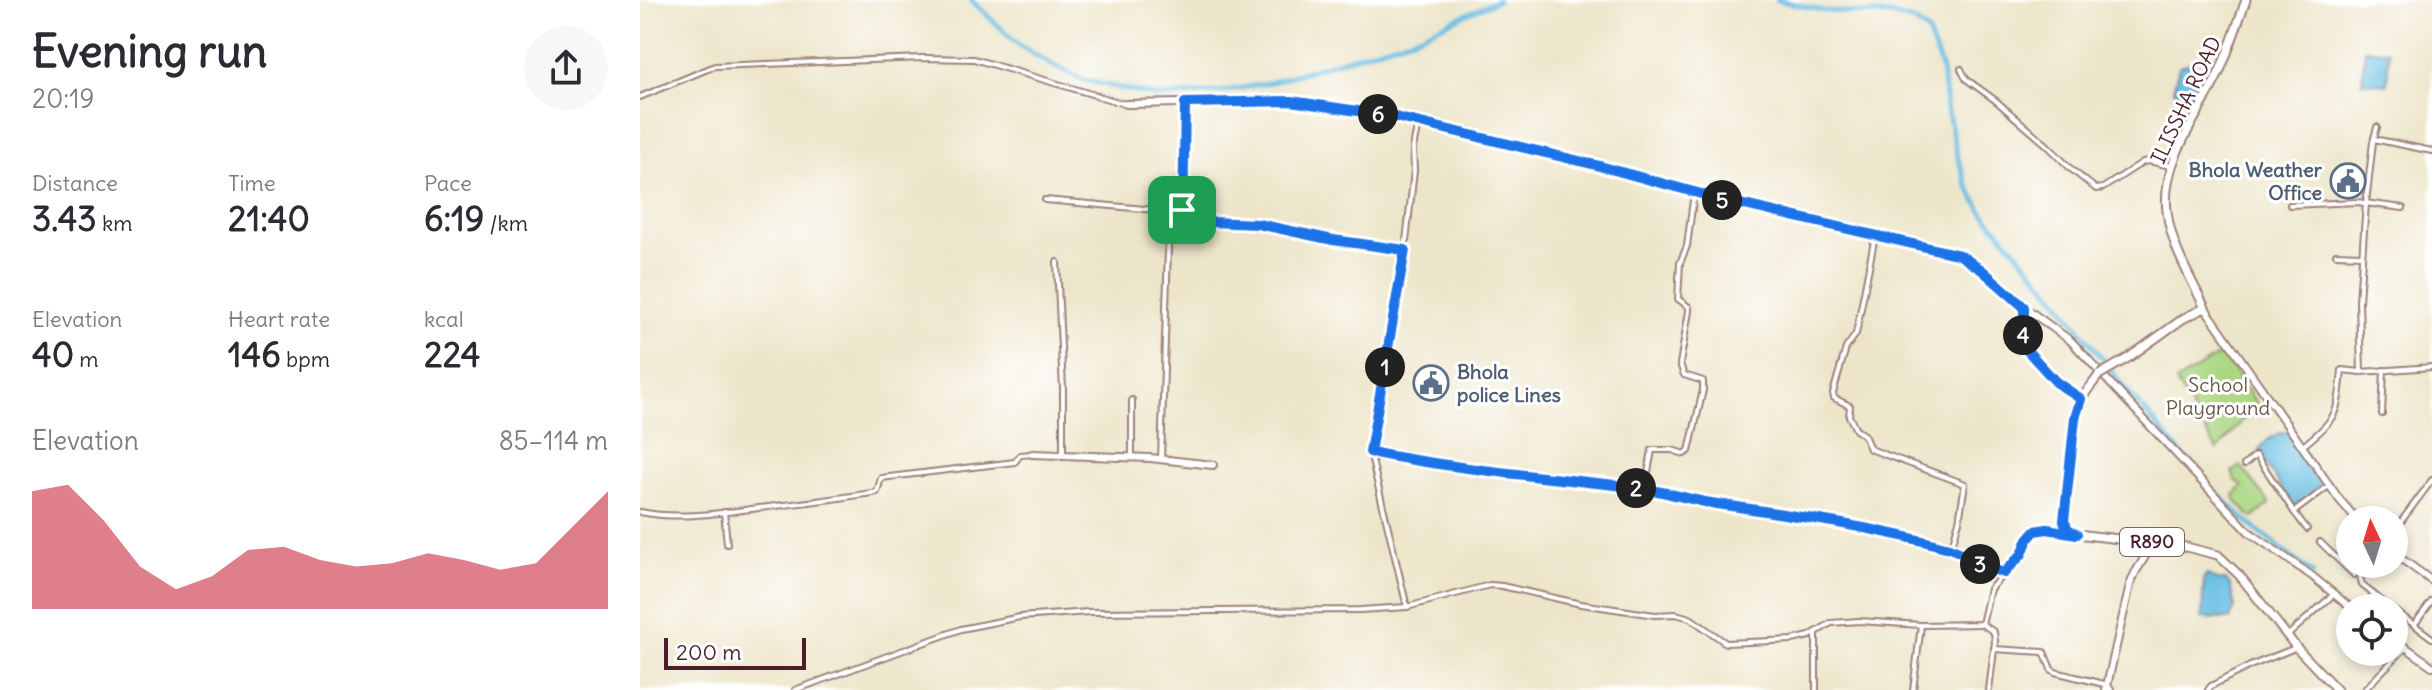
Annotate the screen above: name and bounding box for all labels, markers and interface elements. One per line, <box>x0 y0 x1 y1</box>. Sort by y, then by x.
text: Evening run <box>32 24 267 79</box>
button: share <box>524 26 608 110</box>
street label: ILISSHA ROAD <box>2145 32 2226 167</box>
text: 20:19 <box>32 82 95 115</box>
pin: 6 <box>1358 94 1398 134</box>
text: 6 <box>1372 100 1384 128</box>
place label: Bhola Weather Office <box>2189 157 2323 205</box>
public building icon: Bhola Weather Office <box>2329 162 2367 200</box>
text: Distance <box>32 169 118 197</box>
text: Time <box>228 169 276 197</box>
text: Pace <box>424 169 472 197</box>
pin <box>1148 176 1216 244</box>
pin: 5 <box>1702 180 1742 220</box>
text: 5 <box>1716 186 1728 214</box>
icon: arrive <box>1160 188 1204 232</box>
text: 3.43 <box>32 197 97 240</box>
text: 21:40 <box>228 197 310 240</box>
text: 6:19 <box>424 197 484 240</box>
text: km <box>97 209 132 237</box>
text: /km <box>484 209 528 237</box>
text: Elevation <box>32 305 122 333</box>
text: Heart rate <box>228 305 330 333</box>
text: kcal <box>424 305 464 333</box>
pin: 4 <box>2003 315 2043 355</box>
text: 4 <box>2017 321 2029 349</box>
text: 40 <box>32 333 74 376</box>
text: 146 <box>228 333 281 376</box>
text: 224 <box>424 333 480 376</box>
text: m <box>74 345 99 373</box>
text: bpm <box>281 345 330 373</box>
pin: 1 <box>1365 347 1405 387</box>
text: 1 <box>1381 353 1389 381</box>
place label: Bhola police Lines <box>1457 359 1561 407</box>
public building icon: Bhola police Lines <box>1412 364 1450 402</box>
park label: School Playground <box>2166 372 2271 420</box>
text: Elevation <box>32 424 139 457</box>
text: 85–114 m <box>499 424 608 457</box>
pin: 2 <box>1616 468 1656 508</box>
text: 2 <box>1630 474 1642 502</box>
north arrow <box>2336 506 2408 578</box>
map controls <box>2336 506 2408 666</box>
road number: R890 <box>2120 528 2184 556</box>
pin: 3 <box>1960 544 2000 584</box>
text: 3 <box>1974 550 1986 578</box>
button: locate <box>2336 594 2408 666</box>
scale bar <box>664 634 806 670</box>
text: 200 m <box>676 638 742 666</box>

